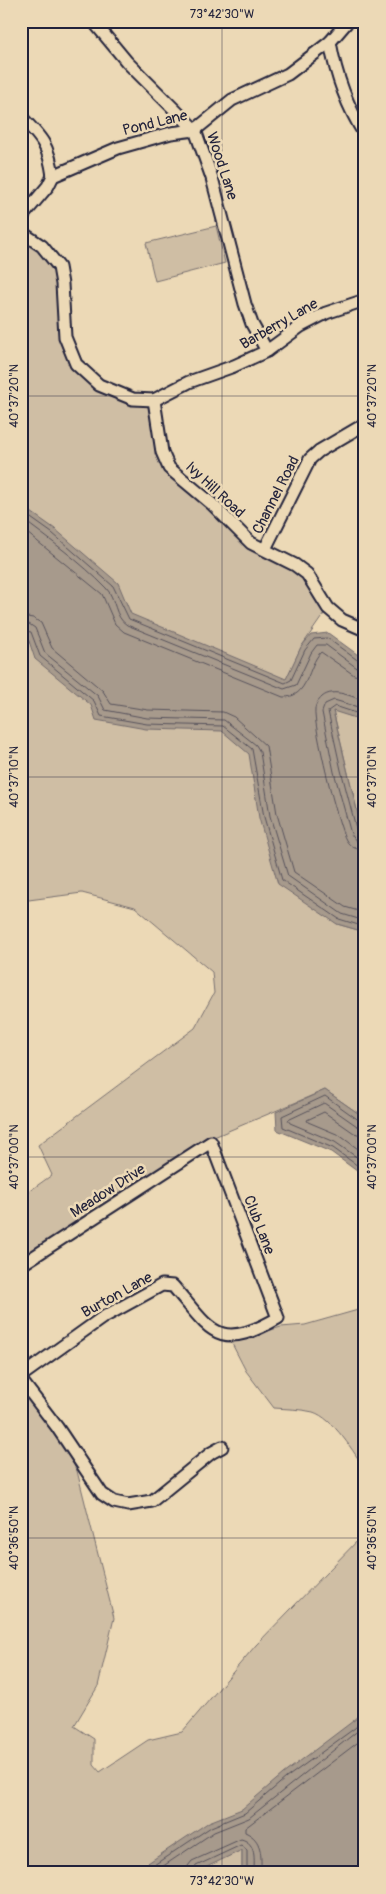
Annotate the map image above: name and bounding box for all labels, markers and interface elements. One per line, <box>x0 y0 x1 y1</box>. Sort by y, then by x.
text: 73°42'30"W <box>190 7 254 22</box>
street label: Pond Lane <box>121 106 190 140</box>
street label: Wood Lane <box>202 130 242 203</box>
street label: Barberry Lane <box>237 294 322 354</box>
text: 40°37'20"N <box>7 364 22 428</box>
text: 40°37'20"N <box>365 364 380 428</box>
street label: Channel Road <box>248 453 304 537</box>
street label: Ivy Hill Road <box>181 458 249 522</box>
text: 40°37'10"N <box>7 746 22 808</box>
text: 40°37'10"N <box>365 746 380 808</box>
text: 40°37'00"N <box>7 1124 22 1190</box>
text: 40°37'00"N <box>365 1124 380 1190</box>
street label: Meadow Drive <box>67 1159 150 1222</box>
street label: Club Lane <box>239 1193 279 1258</box>
street label: Burton Lane <box>78 1268 156 1322</box>
text: 40°36'50"N <box>7 1506 22 1570</box>
text: 40°36'50"N <box>365 1506 380 1570</box>
text: 73°42'30"W <box>190 1874 254 1889</box>

